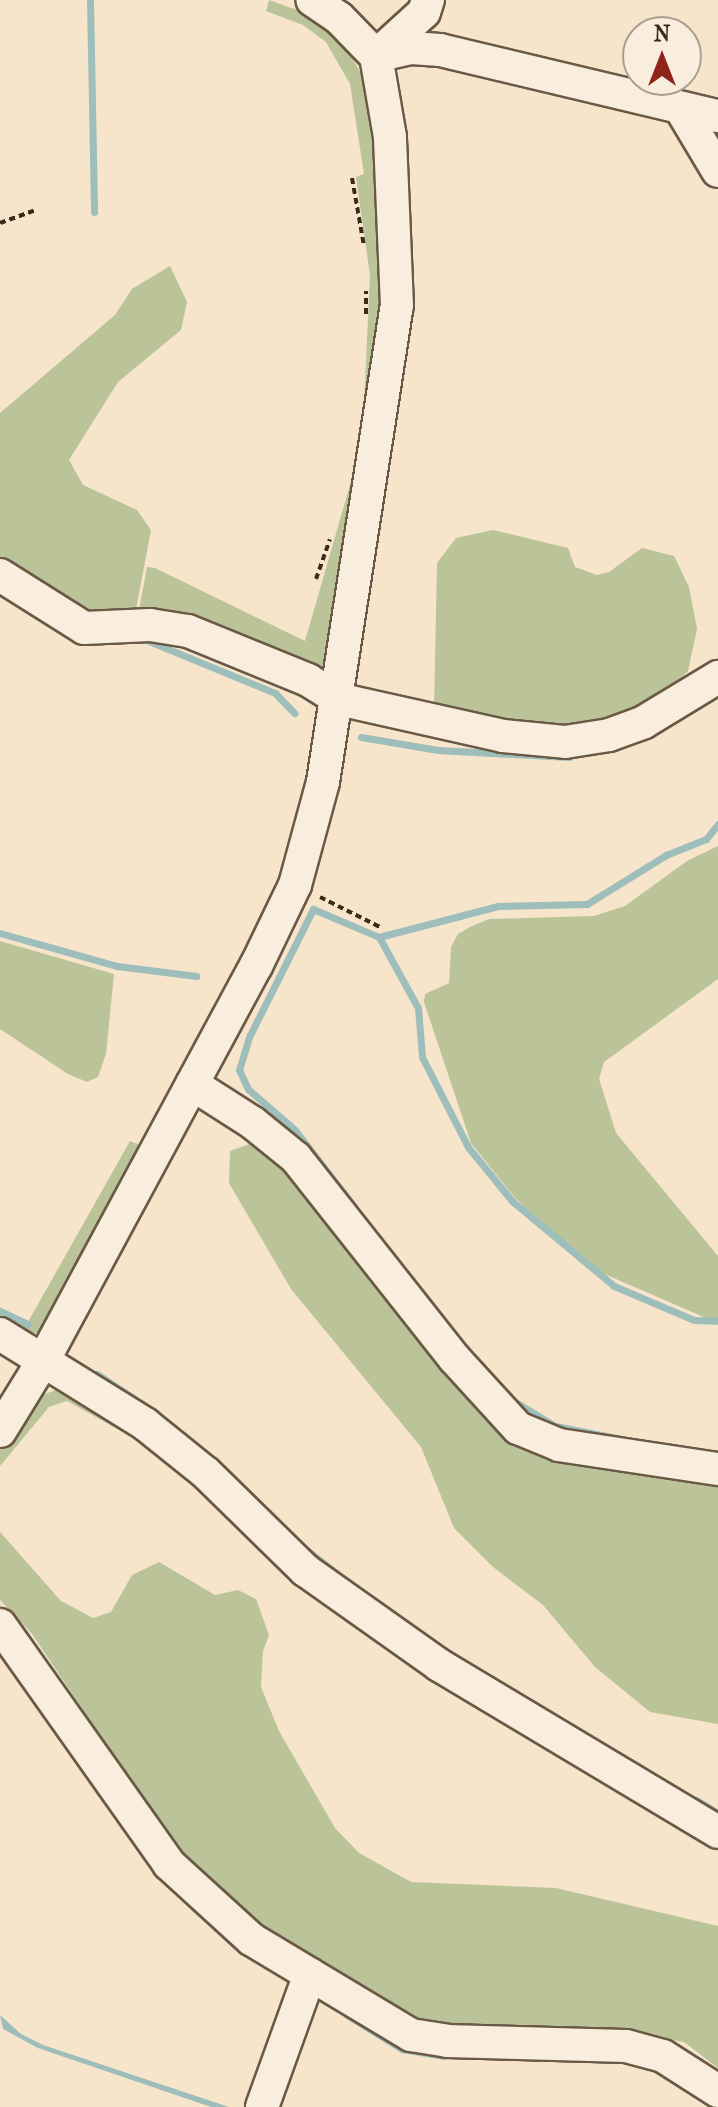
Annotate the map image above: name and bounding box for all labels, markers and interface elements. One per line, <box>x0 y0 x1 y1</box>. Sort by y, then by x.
north arrow <box>622 16 702 96</box>
text: N <box>654 21 670 47</box>

